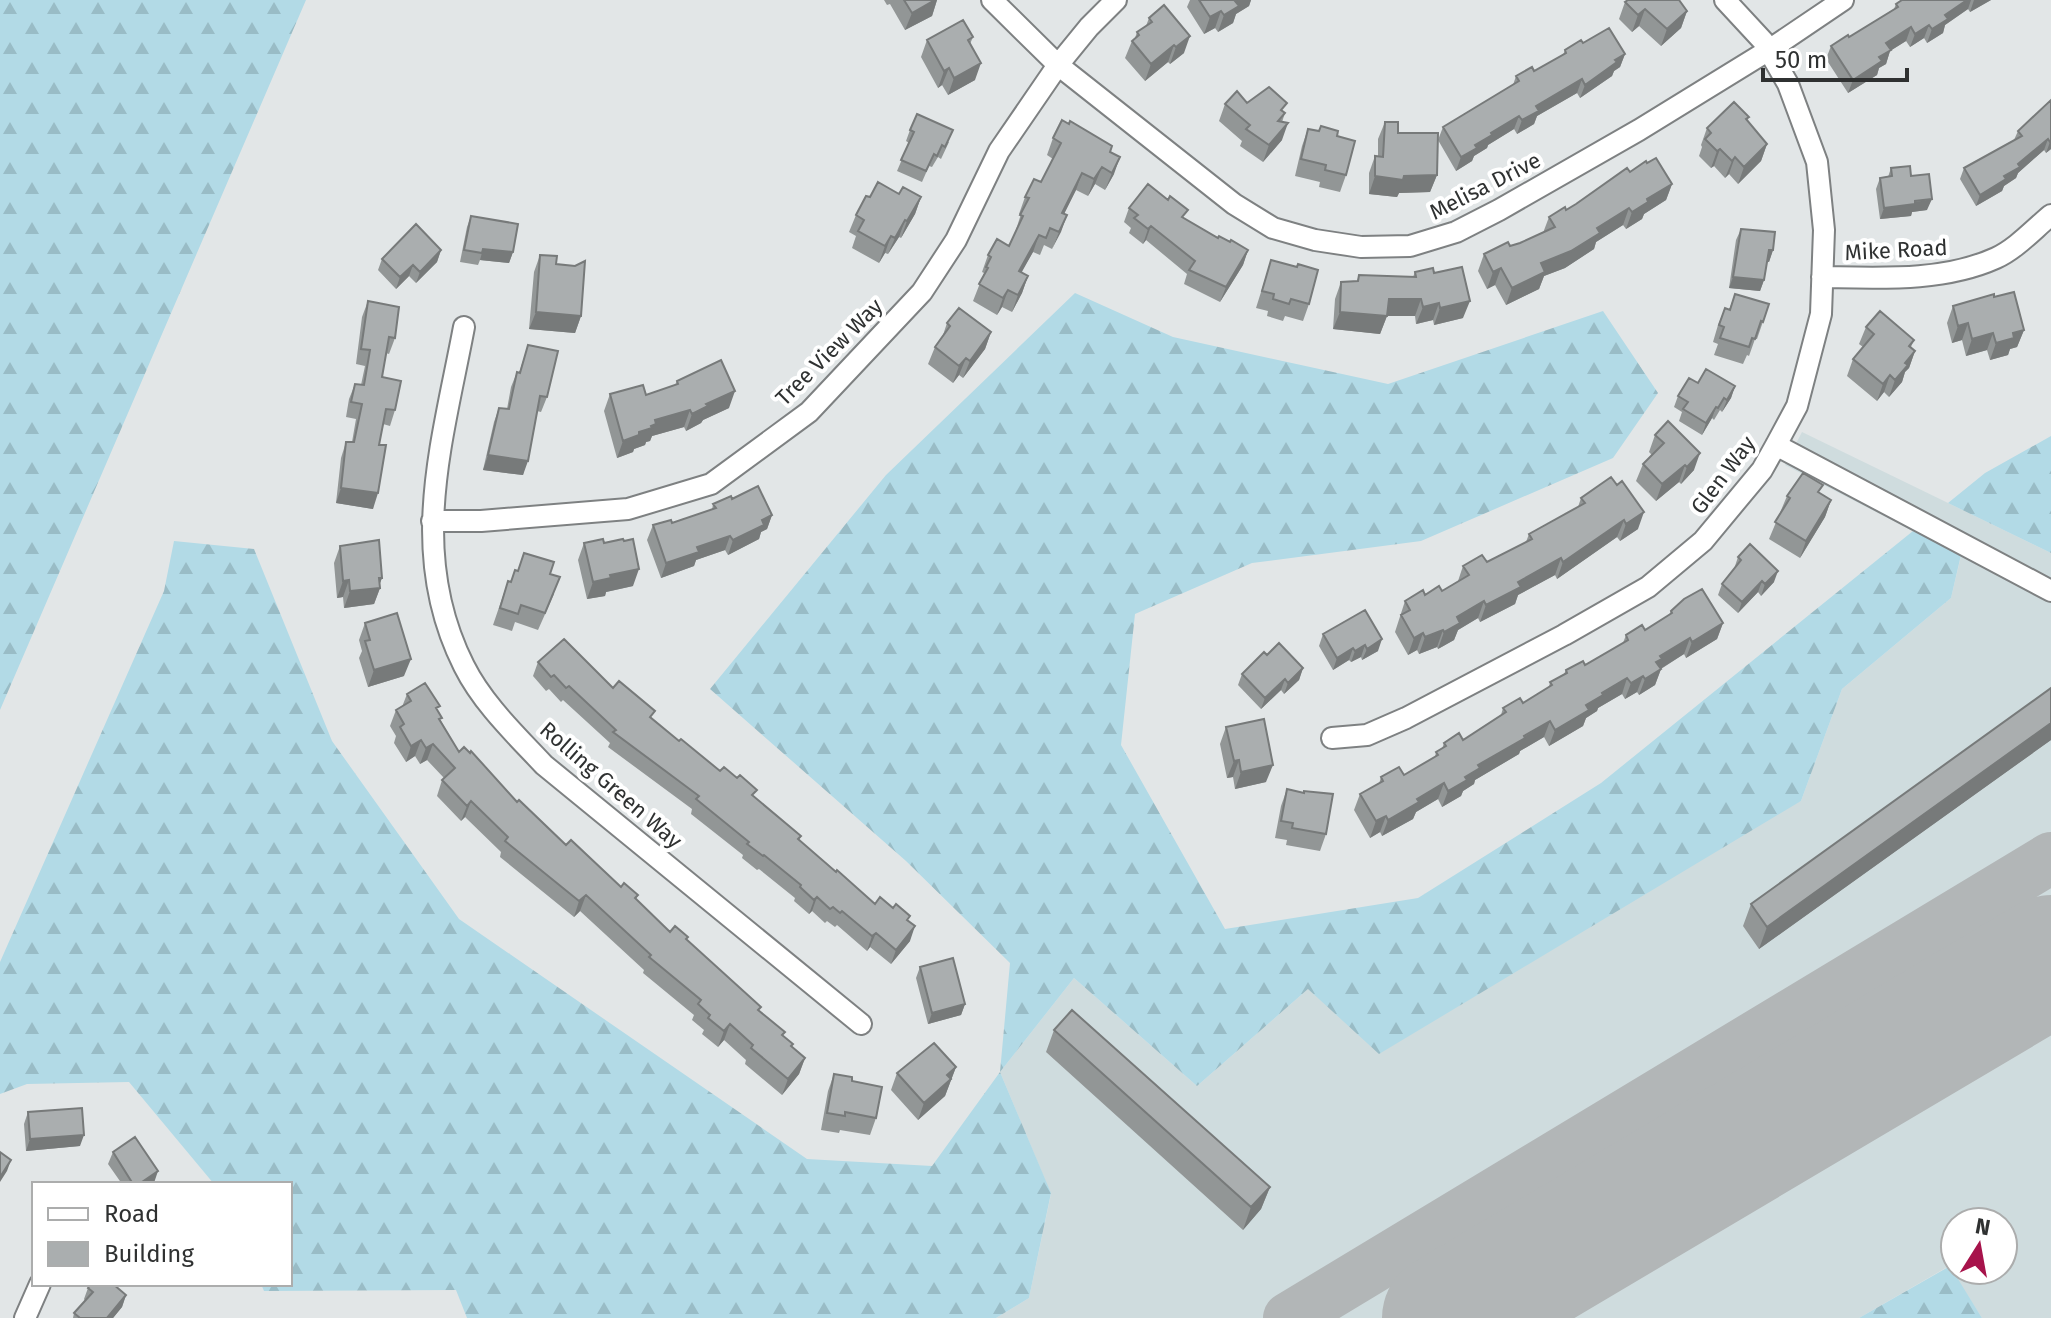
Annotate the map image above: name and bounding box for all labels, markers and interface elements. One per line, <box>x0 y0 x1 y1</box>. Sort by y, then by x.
scale bar <box>1763 32 1907 82</box>
text: 50 m <box>1775 46 1827 74</box>
street label: Melisa Drive <box>1425 146 1545 226</box>
street label: Mike Road <box>1844 234 1948 266</box>
street label: Tree View Way <box>770 293 888 411</box>
street label: Glen Way <box>1685 430 1761 519</box>
street label: Rolling Green Way <box>534 716 688 854</box>
legend <box>32 1182 292 1286</box>
text: Road <box>104 1200 159 1228</box>
north arrow <box>1939 1206 2019 1286</box>
text: N <box>1973 1212 1992 1242</box>
text: Building <box>104 1240 194 1268</box>

